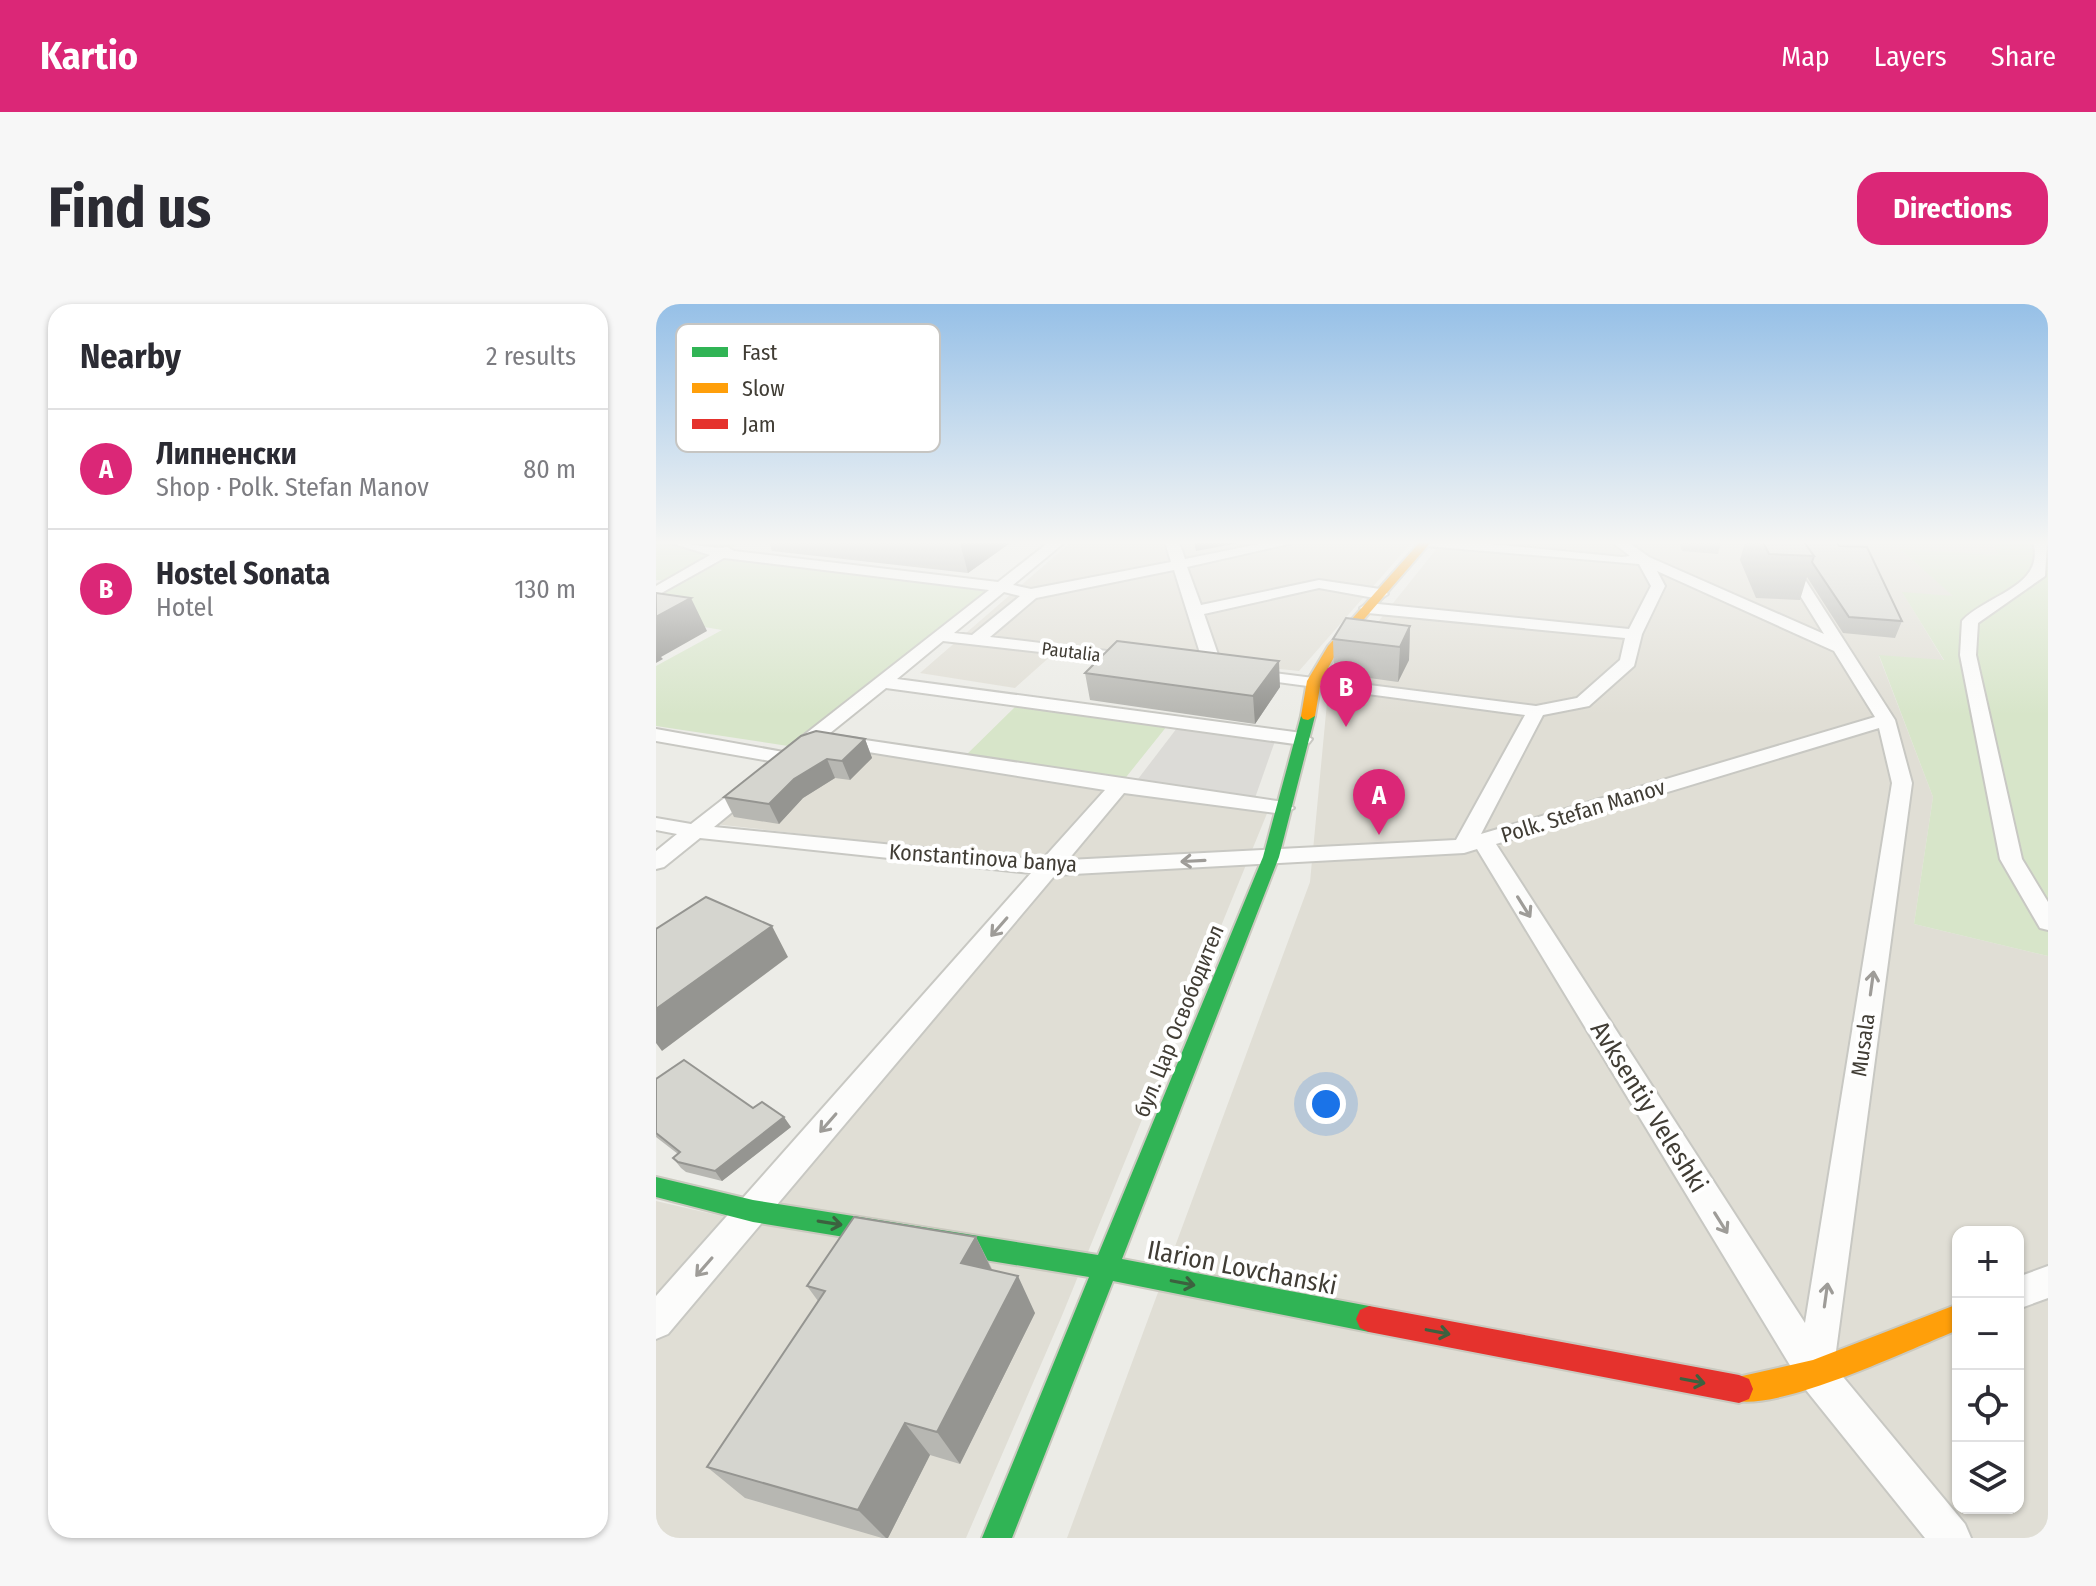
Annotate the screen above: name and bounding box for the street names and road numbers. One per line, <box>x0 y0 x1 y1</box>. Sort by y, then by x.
street label: Pautalia <box>1040 637 1102 667</box>
street label: Polk. Stefan Manov <box>1498 773 1669 849</box>
street label: Konstantinova banya <box>888 838 1078 878</box>
street label: бул. Цар Освободител <box>1128 921 1230 1121</box>
street label: Musala <box>1845 1012 1881 1078</box>
street label: Avksentiy Veleshki <box>1584 1016 1714 1198</box>
street label: Ilarion Lovchanski <box>1145 1234 1339 1302</box>

